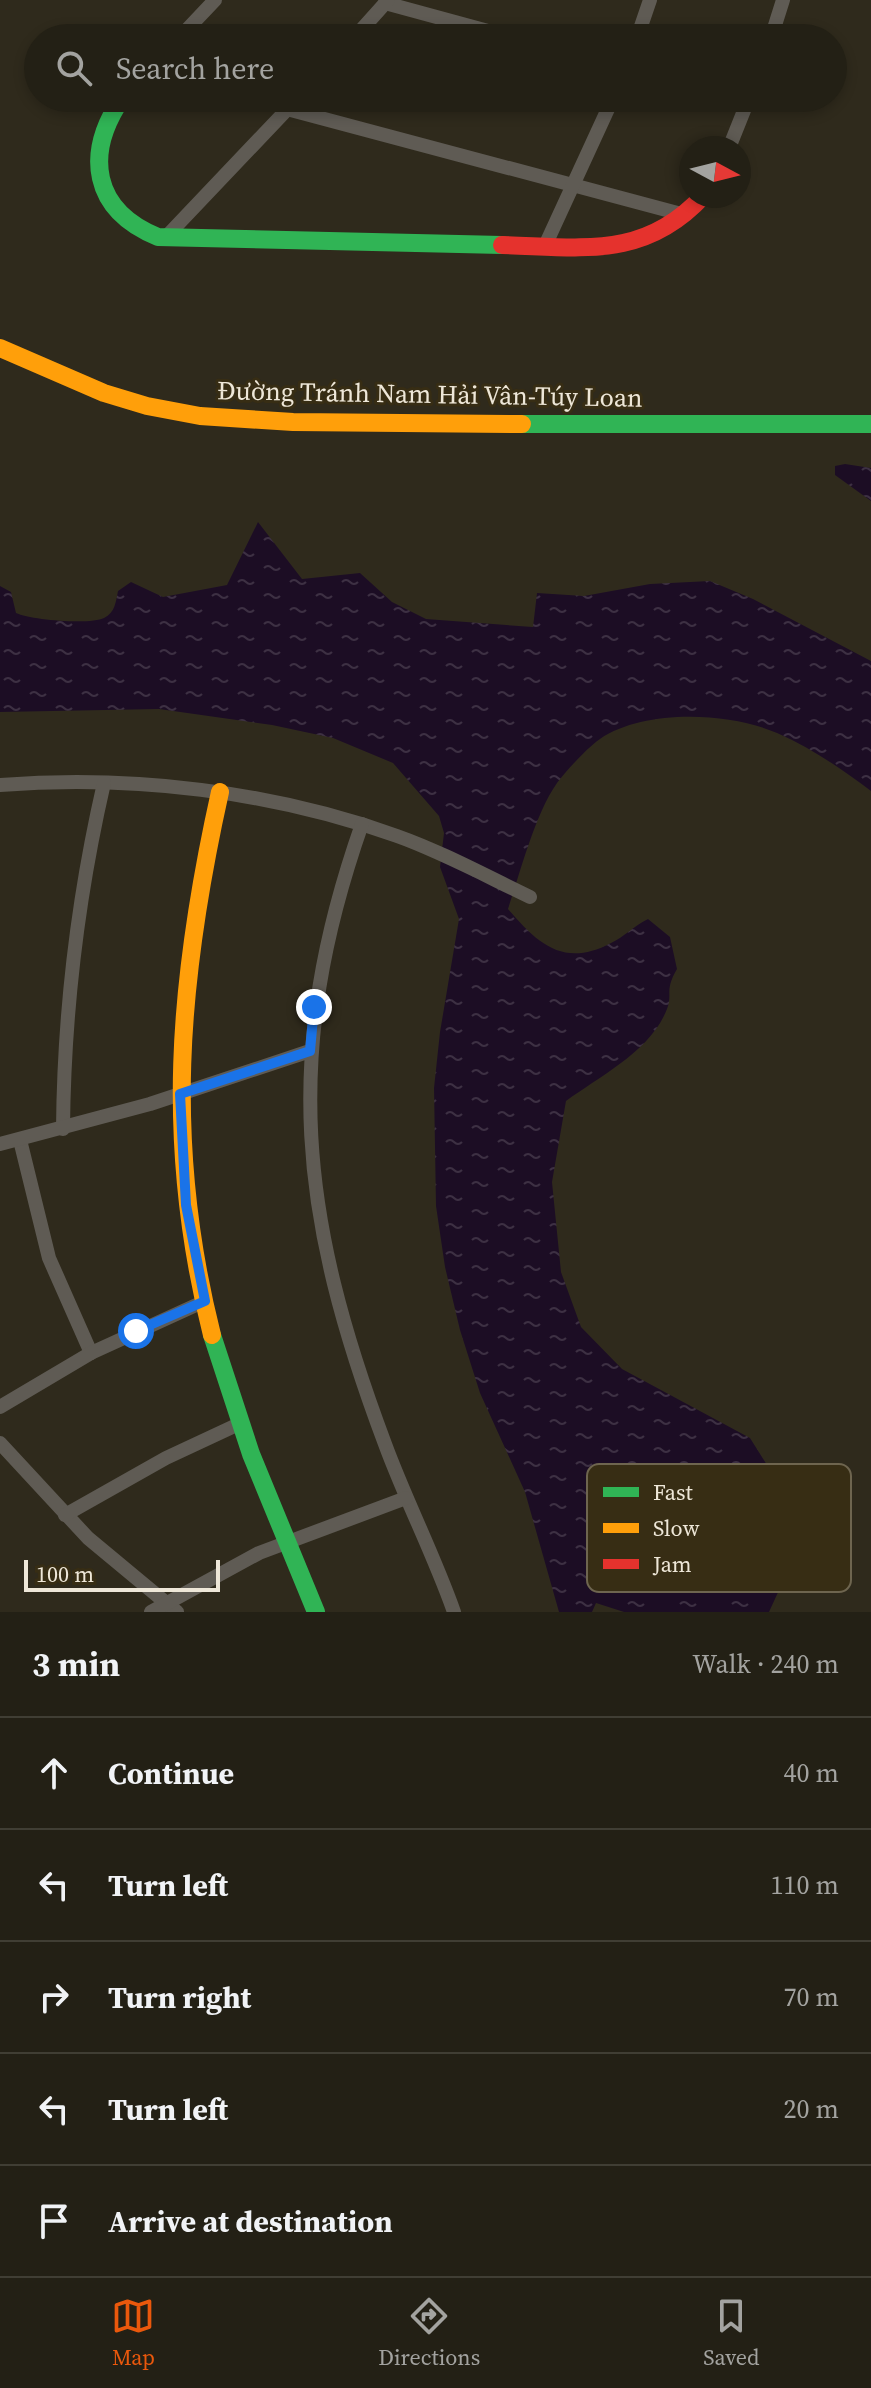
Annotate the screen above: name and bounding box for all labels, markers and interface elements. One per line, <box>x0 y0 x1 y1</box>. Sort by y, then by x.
search box <box>24 24 847 112</box>
icon: search <box>52 46 96 90</box>
text: Search here <box>116 48 274 89</box>
north arrow <box>679 136 751 208</box>
street label: Đường Tránh Nam Hải Vân-Túy Loan <box>217 372 643 416</box>
route end <box>296 989 332 1025</box>
route start <box>118 1313 154 1349</box>
legend <box>587 1464 851 1592</box>
text: Fast <box>653 1477 694 1507</box>
text: Slow <box>653 1513 700 1543</box>
text: Jam <box>652 1549 692 1579</box>
scale bar <box>24 1556 220 1592</box>
text: 100 m <box>36 1559 94 1589</box>
text: 3 min <box>32 1641 120 1687</box>
text: Walk · 240 m <box>692 1646 839 1682</box>
icon: ahead <box>32 1751 76 1795</box>
text: Continue <box>108 1753 234 1794</box>
text: 40 m <box>784 1755 839 1791</box>
icon: left <box>32 1863 76 1907</box>
text: Turn left <box>108 1865 228 1906</box>
text: 110 m <box>771 1867 839 1903</box>
icon: right <box>32 1975 76 2019</box>
text: Turn right <box>108 1977 251 2018</box>
text: 70 m <box>784 1979 839 2015</box>
icon: left <box>32 2087 76 2131</box>
text: Turn left <box>108 2089 228 2130</box>
text: 20 m <box>784 2091 839 2127</box>
icon: arrive <box>32 2199 76 2243</box>
text: Arrive at destination <box>108 2201 393 2242</box>
tab: Map <box>111 2294 155 2372</box>
tab: Directions <box>378 2294 480 2372</box>
tab: Saved <box>703 2294 760 2372</box>

